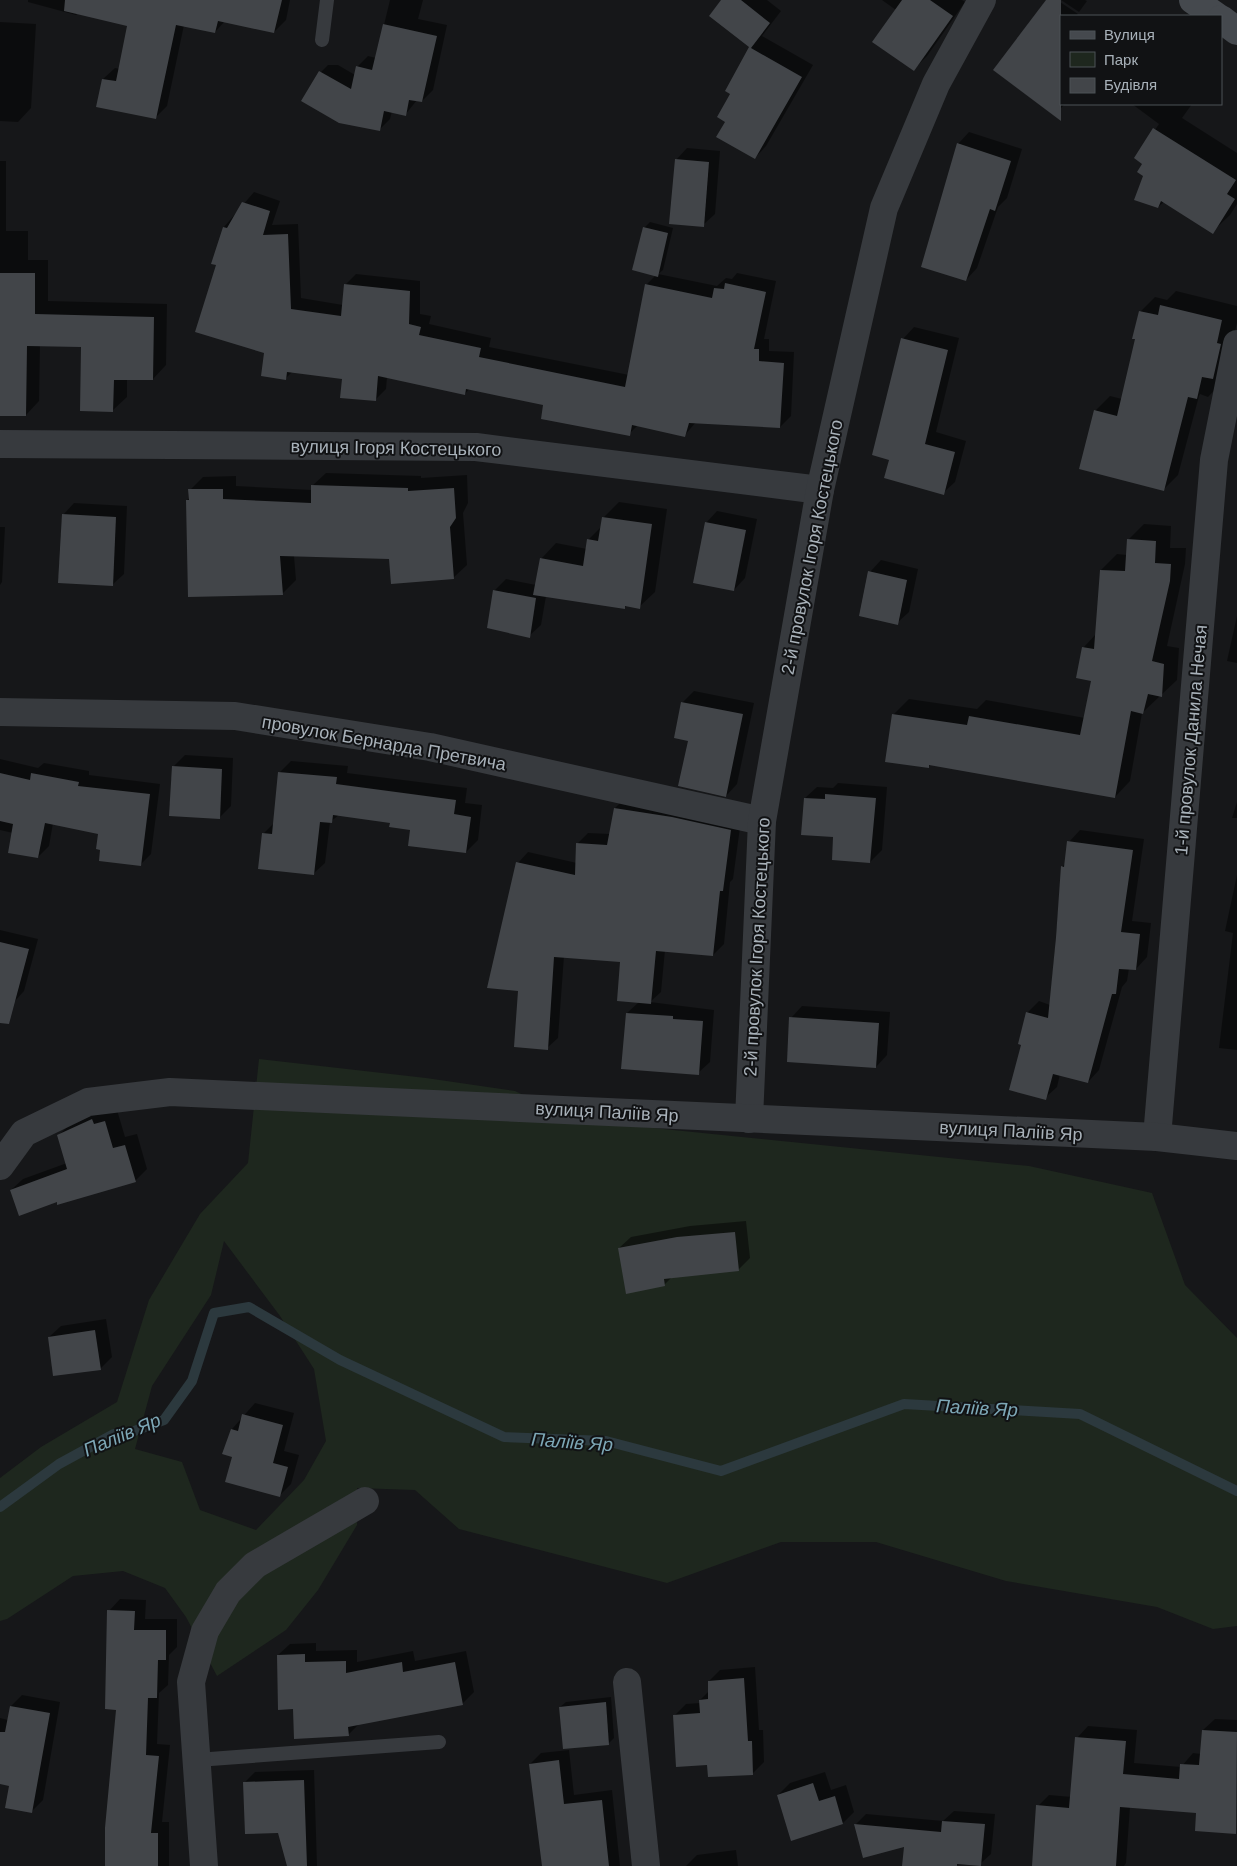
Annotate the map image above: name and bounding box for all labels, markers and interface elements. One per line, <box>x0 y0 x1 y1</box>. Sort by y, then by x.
legend <box>1060 15 1222 105</box>
text: Вулиця <box>1104 26 1155 43</box>
text: Парк <box>1104 51 1138 68</box>
text: Будівля <box>1104 76 1157 93</box>
street label: 2-й провулок Ігоря Костецького <box>777 418 847 676</box>
street label: вулиця Ігоря Костецького <box>291 436 501 460</box>
street label: 1-й провулок Данила Нечая <box>1171 624 1211 856</box>
street label: провулок Бернарда Претвича <box>260 712 509 775</box>
street label: 2-й провулок Ігоря Костецького <box>740 817 774 1077</box>
street label: вулиця Паліїв Яр <box>535 1098 679 1126</box>
street label: вулиця Паліїв Яр <box>939 1117 1083 1145</box>
water label: Паліїв Яр <box>936 1395 1018 1421</box>
water label: Паліїв Яр <box>80 1409 164 1461</box>
water label: Паліїв Яр <box>530 1429 614 1455</box>

